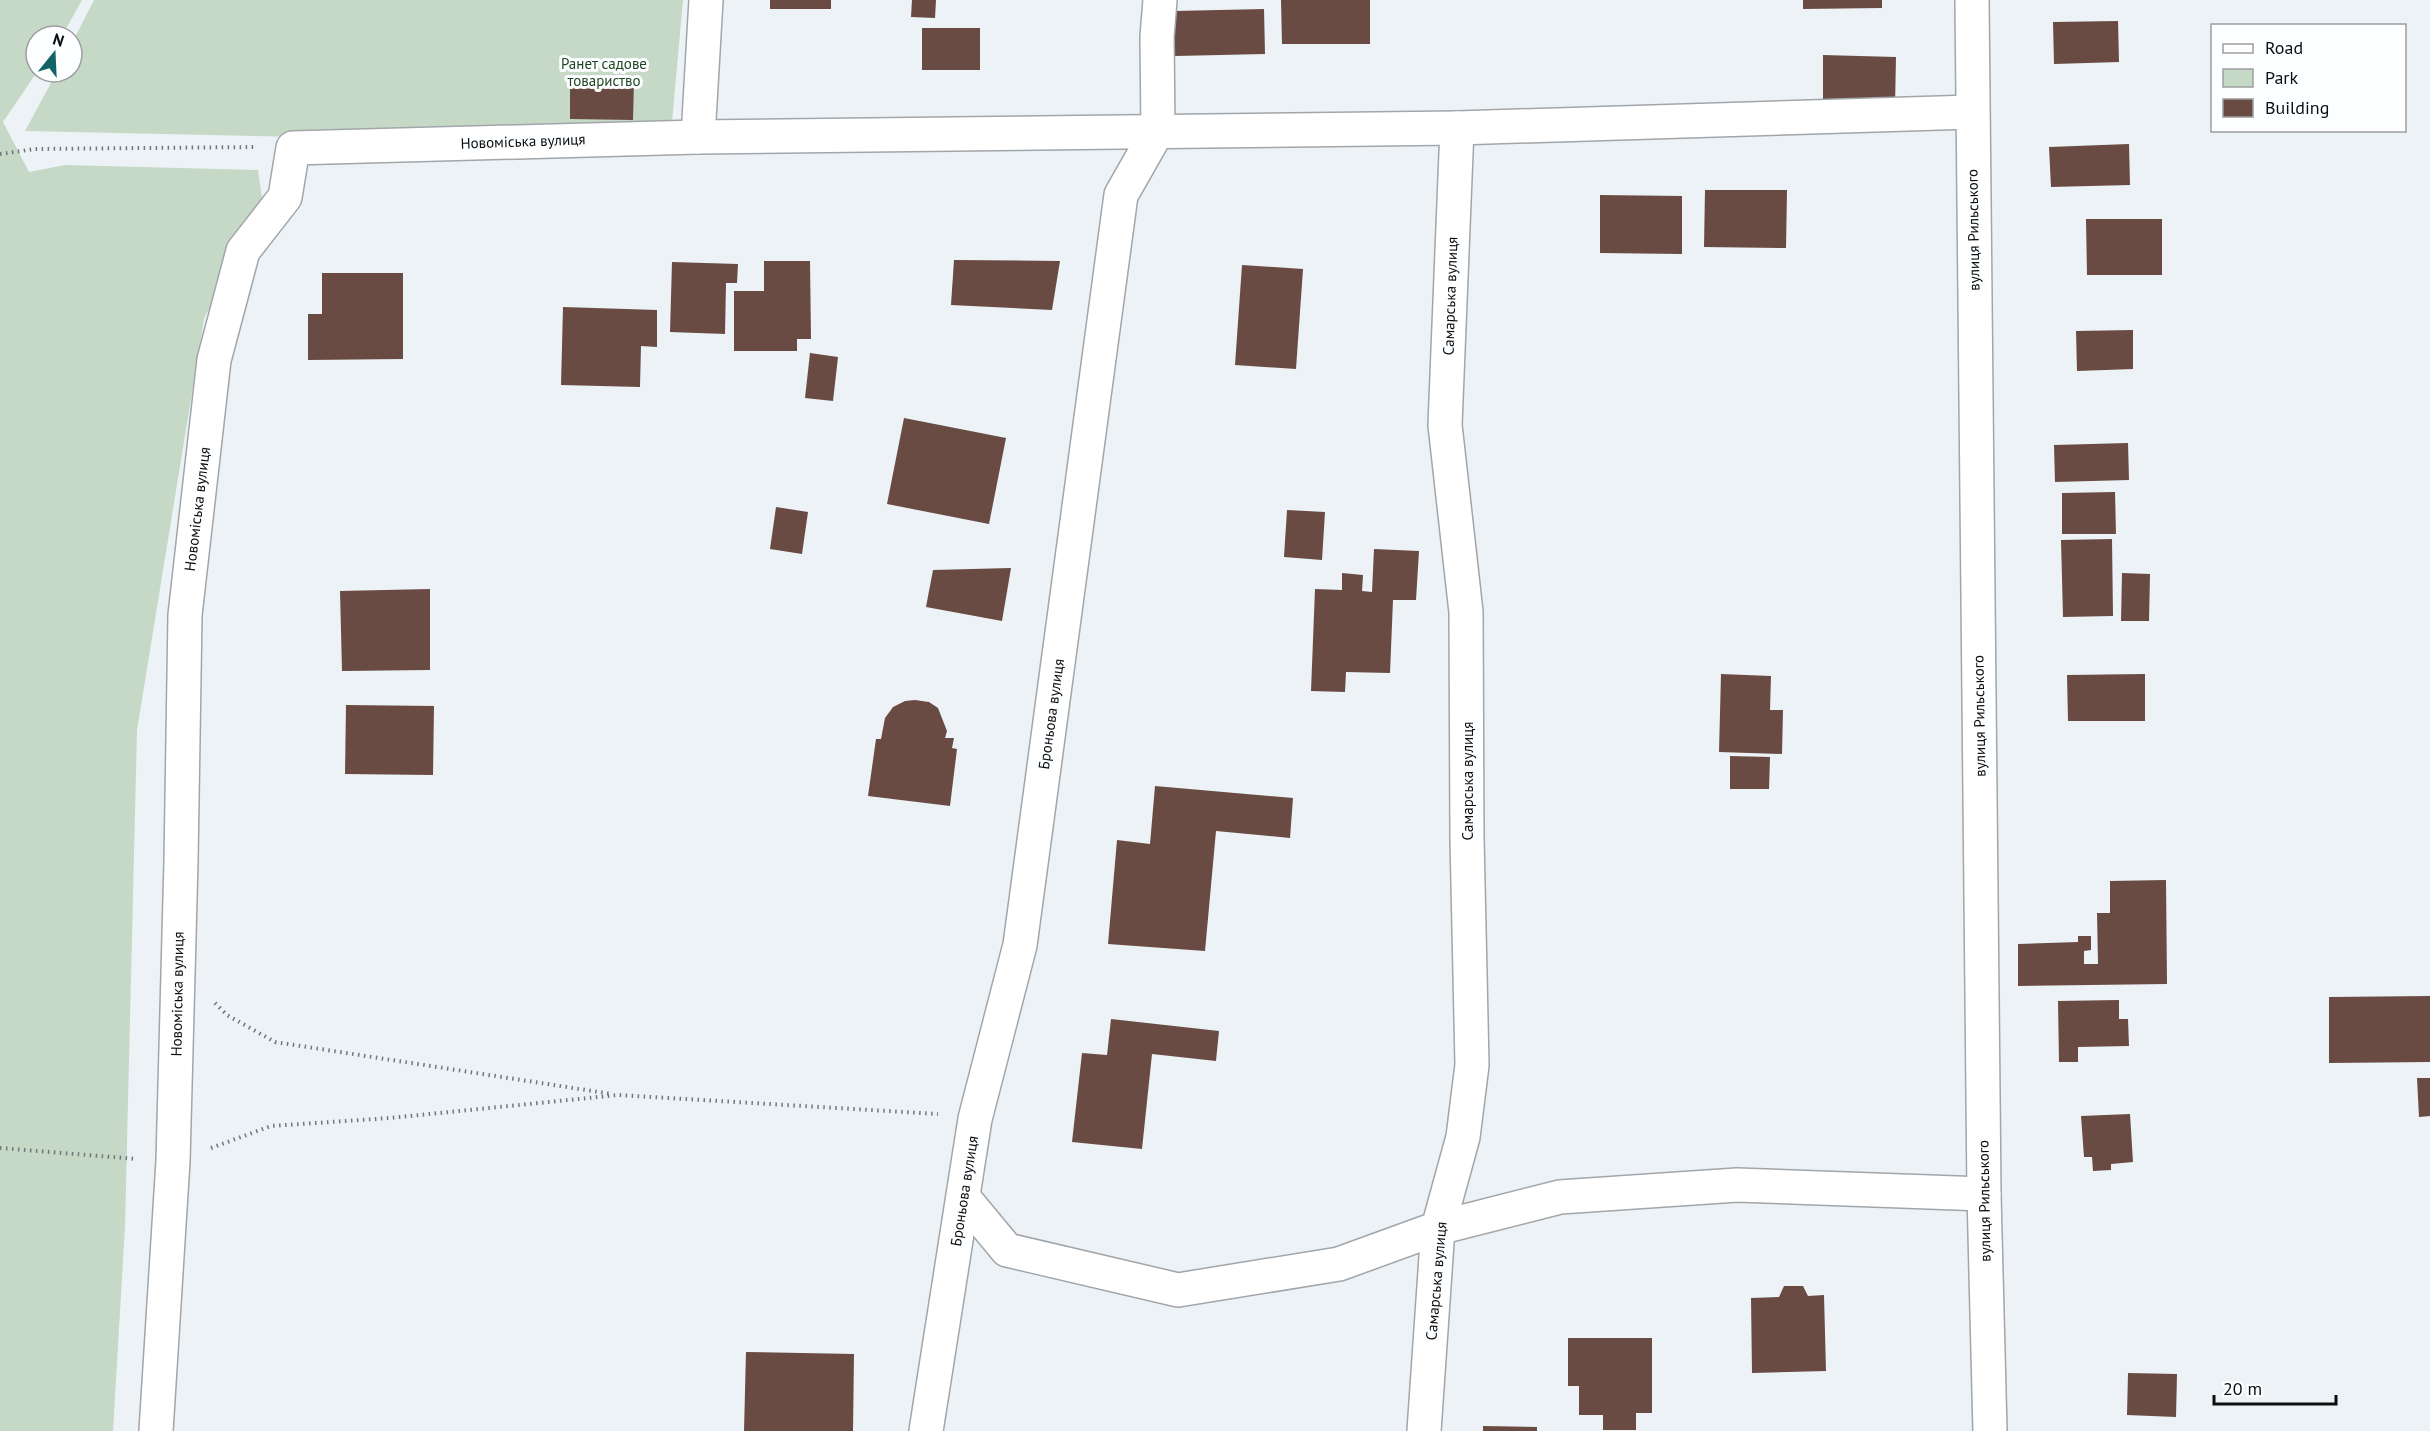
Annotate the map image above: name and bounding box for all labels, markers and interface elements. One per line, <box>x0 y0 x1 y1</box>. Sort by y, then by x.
north arrow <box>24 24 84 84</box>
legend <box>2211 24 2406 132</box>
text: N <box>51 29 67 51</box>
text: Road <box>2265 36 2303 59</box>
park label: Ранет садове товариство <box>561 54 647 90</box>
text: Park <box>2265 66 2298 89</box>
text: Building <box>2265 96 2329 119</box>
street label: Новоміська вулиця <box>460 129 586 153</box>
street label: вулиця Рильського <box>1962 169 1984 291</box>
street label: Самарська вулиця <box>1438 236 1462 356</box>
street label: Новоміська вулиця <box>180 446 214 572</box>
street label: вулиця Рильського <box>1968 655 1990 777</box>
street label: Броньова вулиця <box>1034 657 1068 771</box>
street label: Самарська вулиця <box>1458 722 1477 840</box>
street label: Новоміська вулиця <box>166 931 188 1057</box>
street label: Броньова вулиця <box>946 1134 982 1248</box>
street label: вулиця Рильського <box>1973 1140 1995 1262</box>
street label: Самарська вулиця <box>1421 1221 1451 1341</box>
scale bar <box>2214 1368 2336 1406</box>
text: 20 m <box>2223 1377 2262 1400</box>

